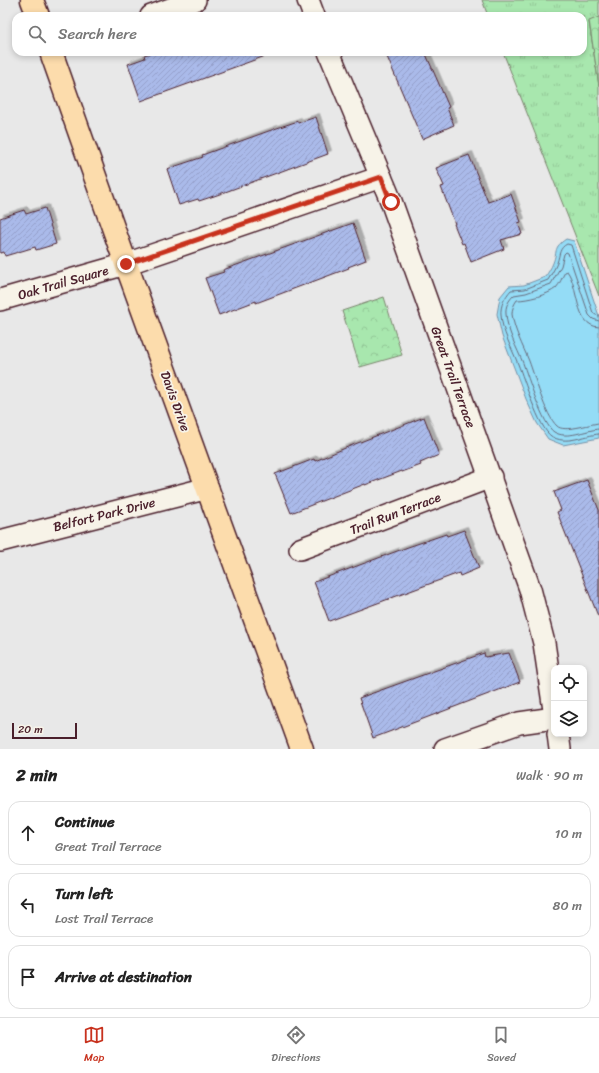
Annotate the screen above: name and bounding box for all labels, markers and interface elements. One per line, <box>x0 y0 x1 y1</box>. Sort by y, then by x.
search box <box>12 12 587 56</box>
text: Search here <box>58 21 137 47</box>
icon: search <box>26 23 48 45</box>
route start <box>382 193 400 211</box>
route end <box>117 255 135 273</box>
street label: Oak Trail Square <box>15 259 111 306</box>
street label: Great Trail Terrace <box>424 323 483 432</box>
street label: Davis Drive <box>154 368 197 435</box>
street label: Trail Run Terrace <box>346 486 444 541</box>
street label: Belfort Park Drive <box>51 491 158 538</box>
map controls <box>551 665 587 737</box>
button: locate <box>551 665 587 701</box>
button: layers <box>551 701 587 737</box>
text: 20 m <box>18 720 43 739</box>
scale bar <box>12 721 77 740</box>
text: 2 min <box>16 760 57 790</box>
text: Walk · 90 m <box>516 764 583 787</box>
text: Continue <box>55 809 115 835</box>
icon: ahead <box>17 822 39 844</box>
text: 10 m <box>555 822 582 845</box>
text: Great Trail Terrace <box>55 835 162 858</box>
text: Turn left <box>55 881 113 907</box>
icon: left <box>17 894 39 916</box>
text: 80 m <box>553 894 582 917</box>
text: Lost Trail Terrace <box>55 907 153 930</box>
text: Arrive at destination <box>55 964 192 990</box>
icon: arrive <box>17 966 39 988</box>
tab: Map <box>83 1024 105 1067</box>
tab: Directions <box>271 1024 321 1067</box>
tab: Saved <box>487 1024 516 1067</box>

